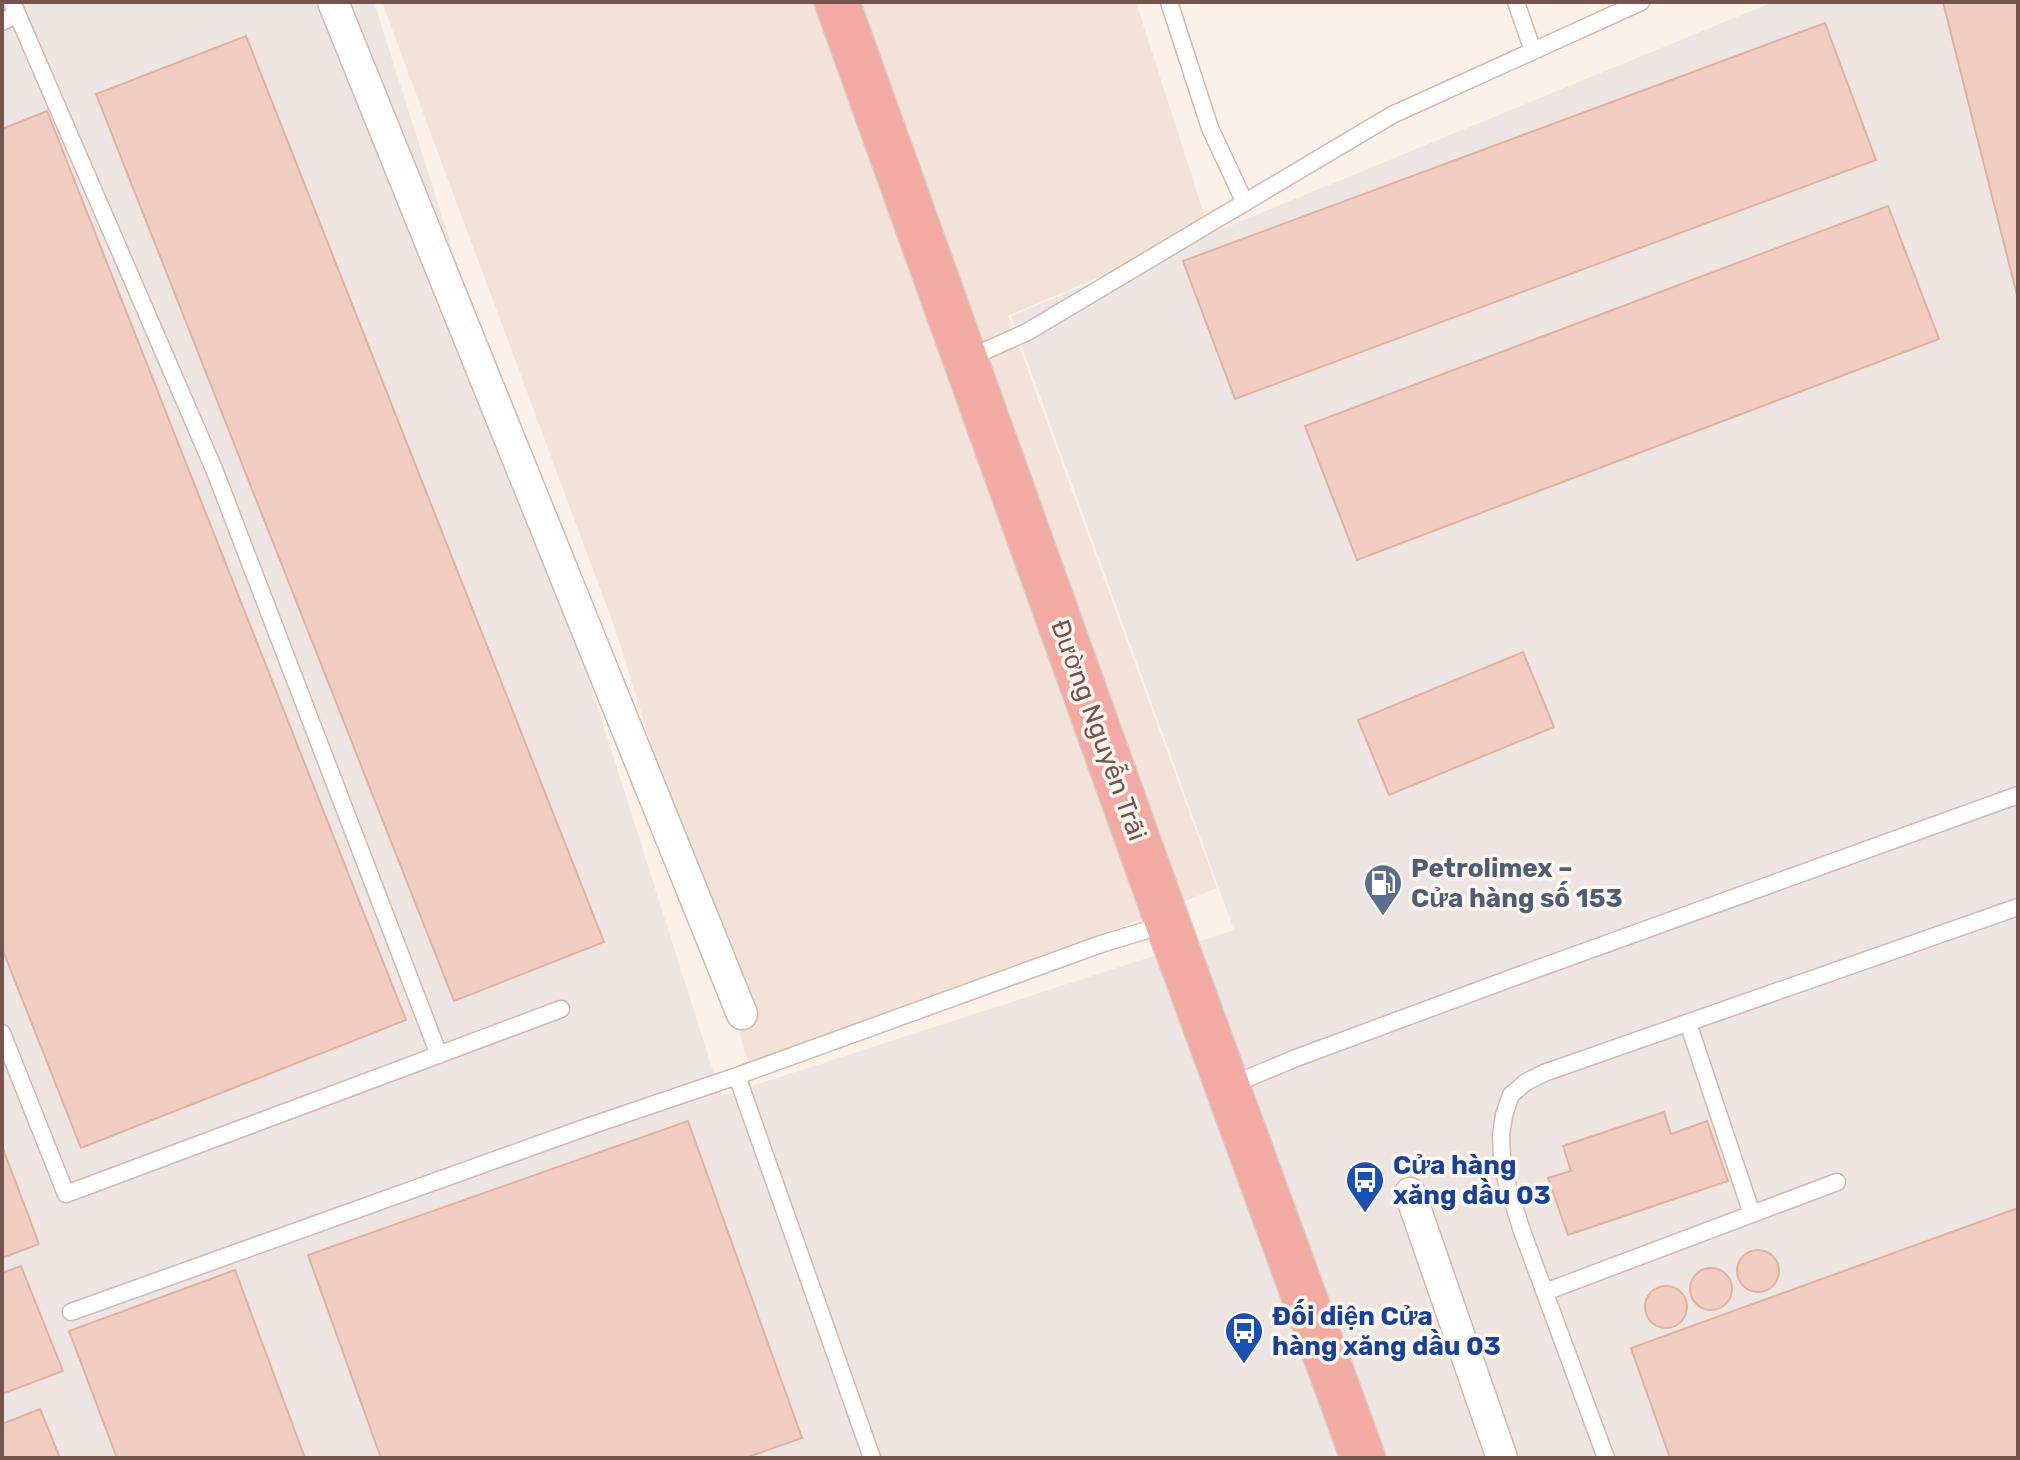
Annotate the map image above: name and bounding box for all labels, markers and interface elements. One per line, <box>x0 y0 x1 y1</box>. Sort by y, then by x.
street label: Đường Nguyễn Trãi <box>1044 615 1153 845</box>
place label: Petrolimex – Cửa hàng số 153 <box>1411 853 1623 914</box>
fuel station icon: Petrolimex – Cửa hàng số 153 <box>1362 862 1404 917</box>
place label: Cửa hàng xăng dầu 03 <box>1393 1150 1551 1211</box>
bus stop icon: Cửa hàng xăng dầu 03 <box>1344 1159 1386 1214</box>
place label: Đối diện Cửa hàng xăng dầu 03 <box>1272 1299 1501 1362</box>
bus stop icon: Đối diện Cửa hàng xăng dầu 03 <box>1223 1310 1265 1365</box>

